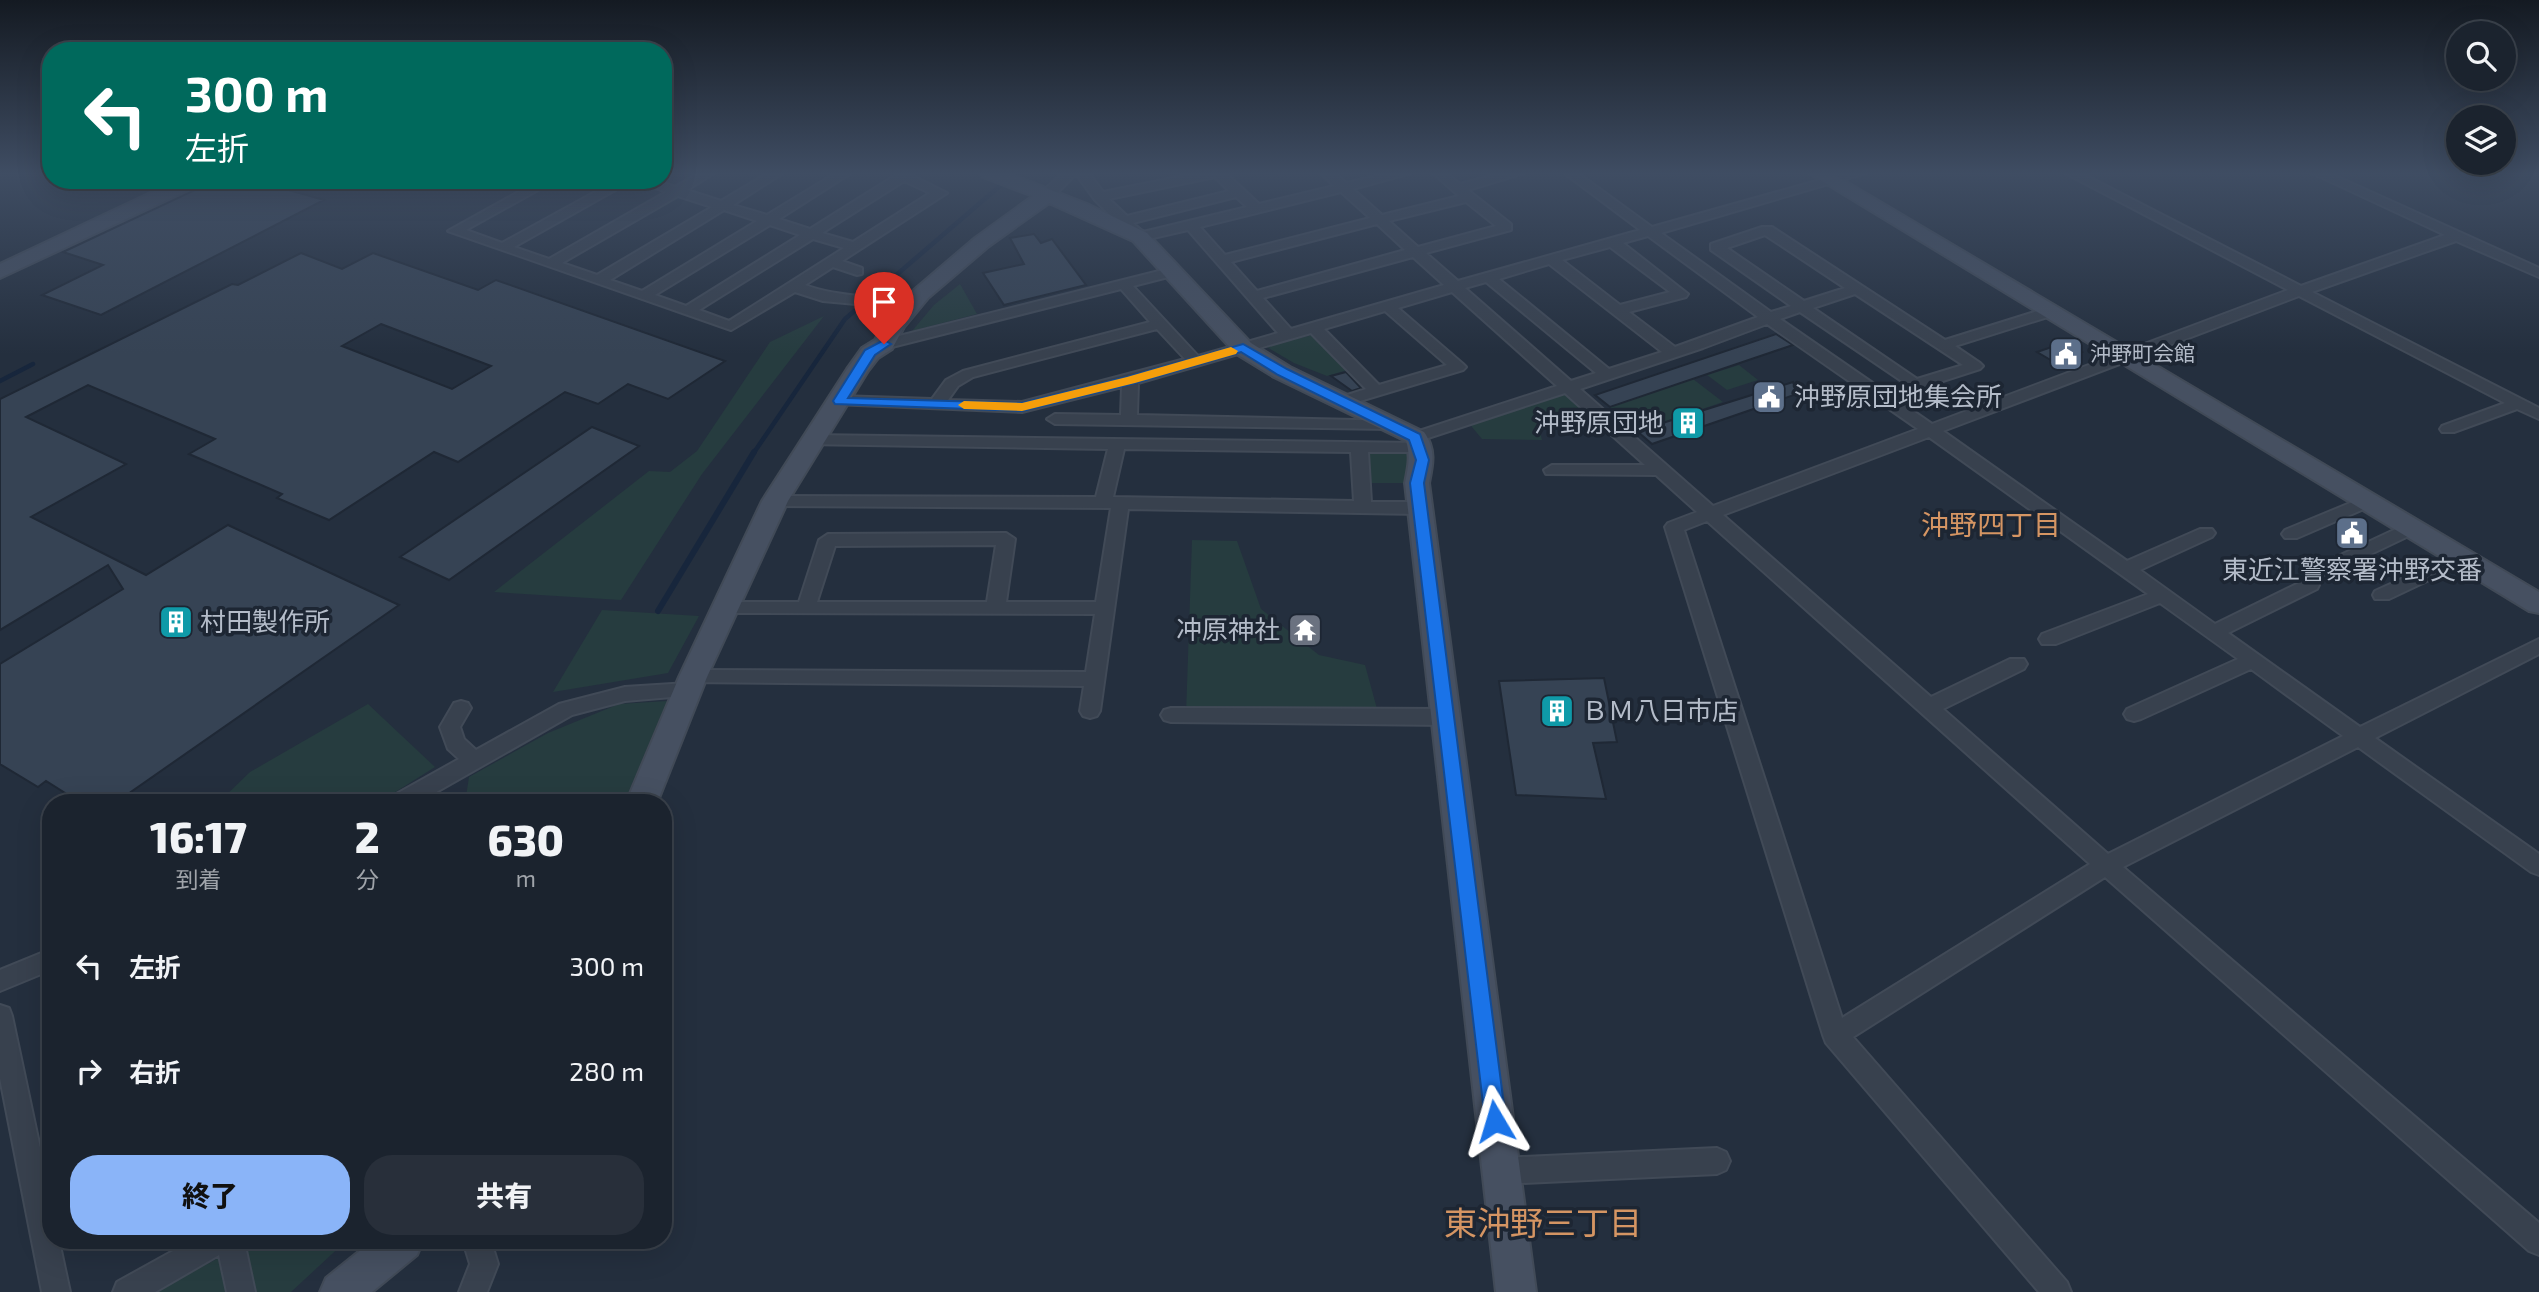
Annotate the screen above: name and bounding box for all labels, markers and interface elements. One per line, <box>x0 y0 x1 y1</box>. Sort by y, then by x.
map controls <box>2446 21 2516 175</box>
button: search <box>2446 21 2516 91</box>
text: 300 m <box>185 63 328 122</box>
icon: left <box>70 70 161 161</box>
button: layers <box>2446 105 2516 175</box>
text: 左折 <box>185 128 249 166</box>
pin <box>854 272 914 344</box>
icon: arrive <box>865 283 903 321</box>
public building icon: 沖野町会館 <box>2047 335 2085 373</box>
place label: 沖野町会館 <box>2090 340 2195 365</box>
public building icon: 沖野原団地集会所 <box>1750 378 1788 416</box>
place label: 沖野原団地集会所 <box>1794 380 2002 411</box>
building icon: 沖野原団地 <box>1669 404 1707 442</box>
place label: 沖野原団地 <box>1534 406 1664 437</box>
district label: 沖野四丁目 <box>1921 507 2061 541</box>
public building icon: 東近江警察署沖野交番 <box>2333 514 2371 552</box>
place label: 東近江警察署沖野交番 <box>2222 553 2482 584</box>
building icon: 村田製作所 <box>157 603 195 641</box>
place label: 村田製作所 <box>200 605 330 636</box>
temple icon: 冲原神社 <box>1286 611 1324 649</box>
place label: 冲原神社 <box>1176 613 1280 644</box>
building icon: ＢＭ八日市店 <box>1538 692 1576 730</box>
place label: ＢＭ八日市店 <box>1582 694 1738 725</box>
text: 16:17 <box>150 811 247 861</box>
text: 2 <box>355 811 380 861</box>
text: 630 <box>488 814 564 864</box>
text: m <box>516 864 536 892</box>
text: 到着 <box>175 865 221 893</box>
text: 分 <box>356 865 379 893</box>
icon: left <box>70 947 108 985</box>
text: 300 m <box>570 950 644 981</box>
text: 左折 <box>129 951 181 982</box>
icon: right <box>70 1052 108 1090</box>
text: 280 m <box>569 1055 644 1086</box>
text: 右折 <box>129 1056 181 1087</box>
position arrow <box>1458 1084 1532 1158</box>
button: 終了 <box>70 1155 350 1235</box>
button: 共有 <box>364 1155 644 1235</box>
district label: 東沖野三丁目 <box>1444 1202 1642 1242</box>

